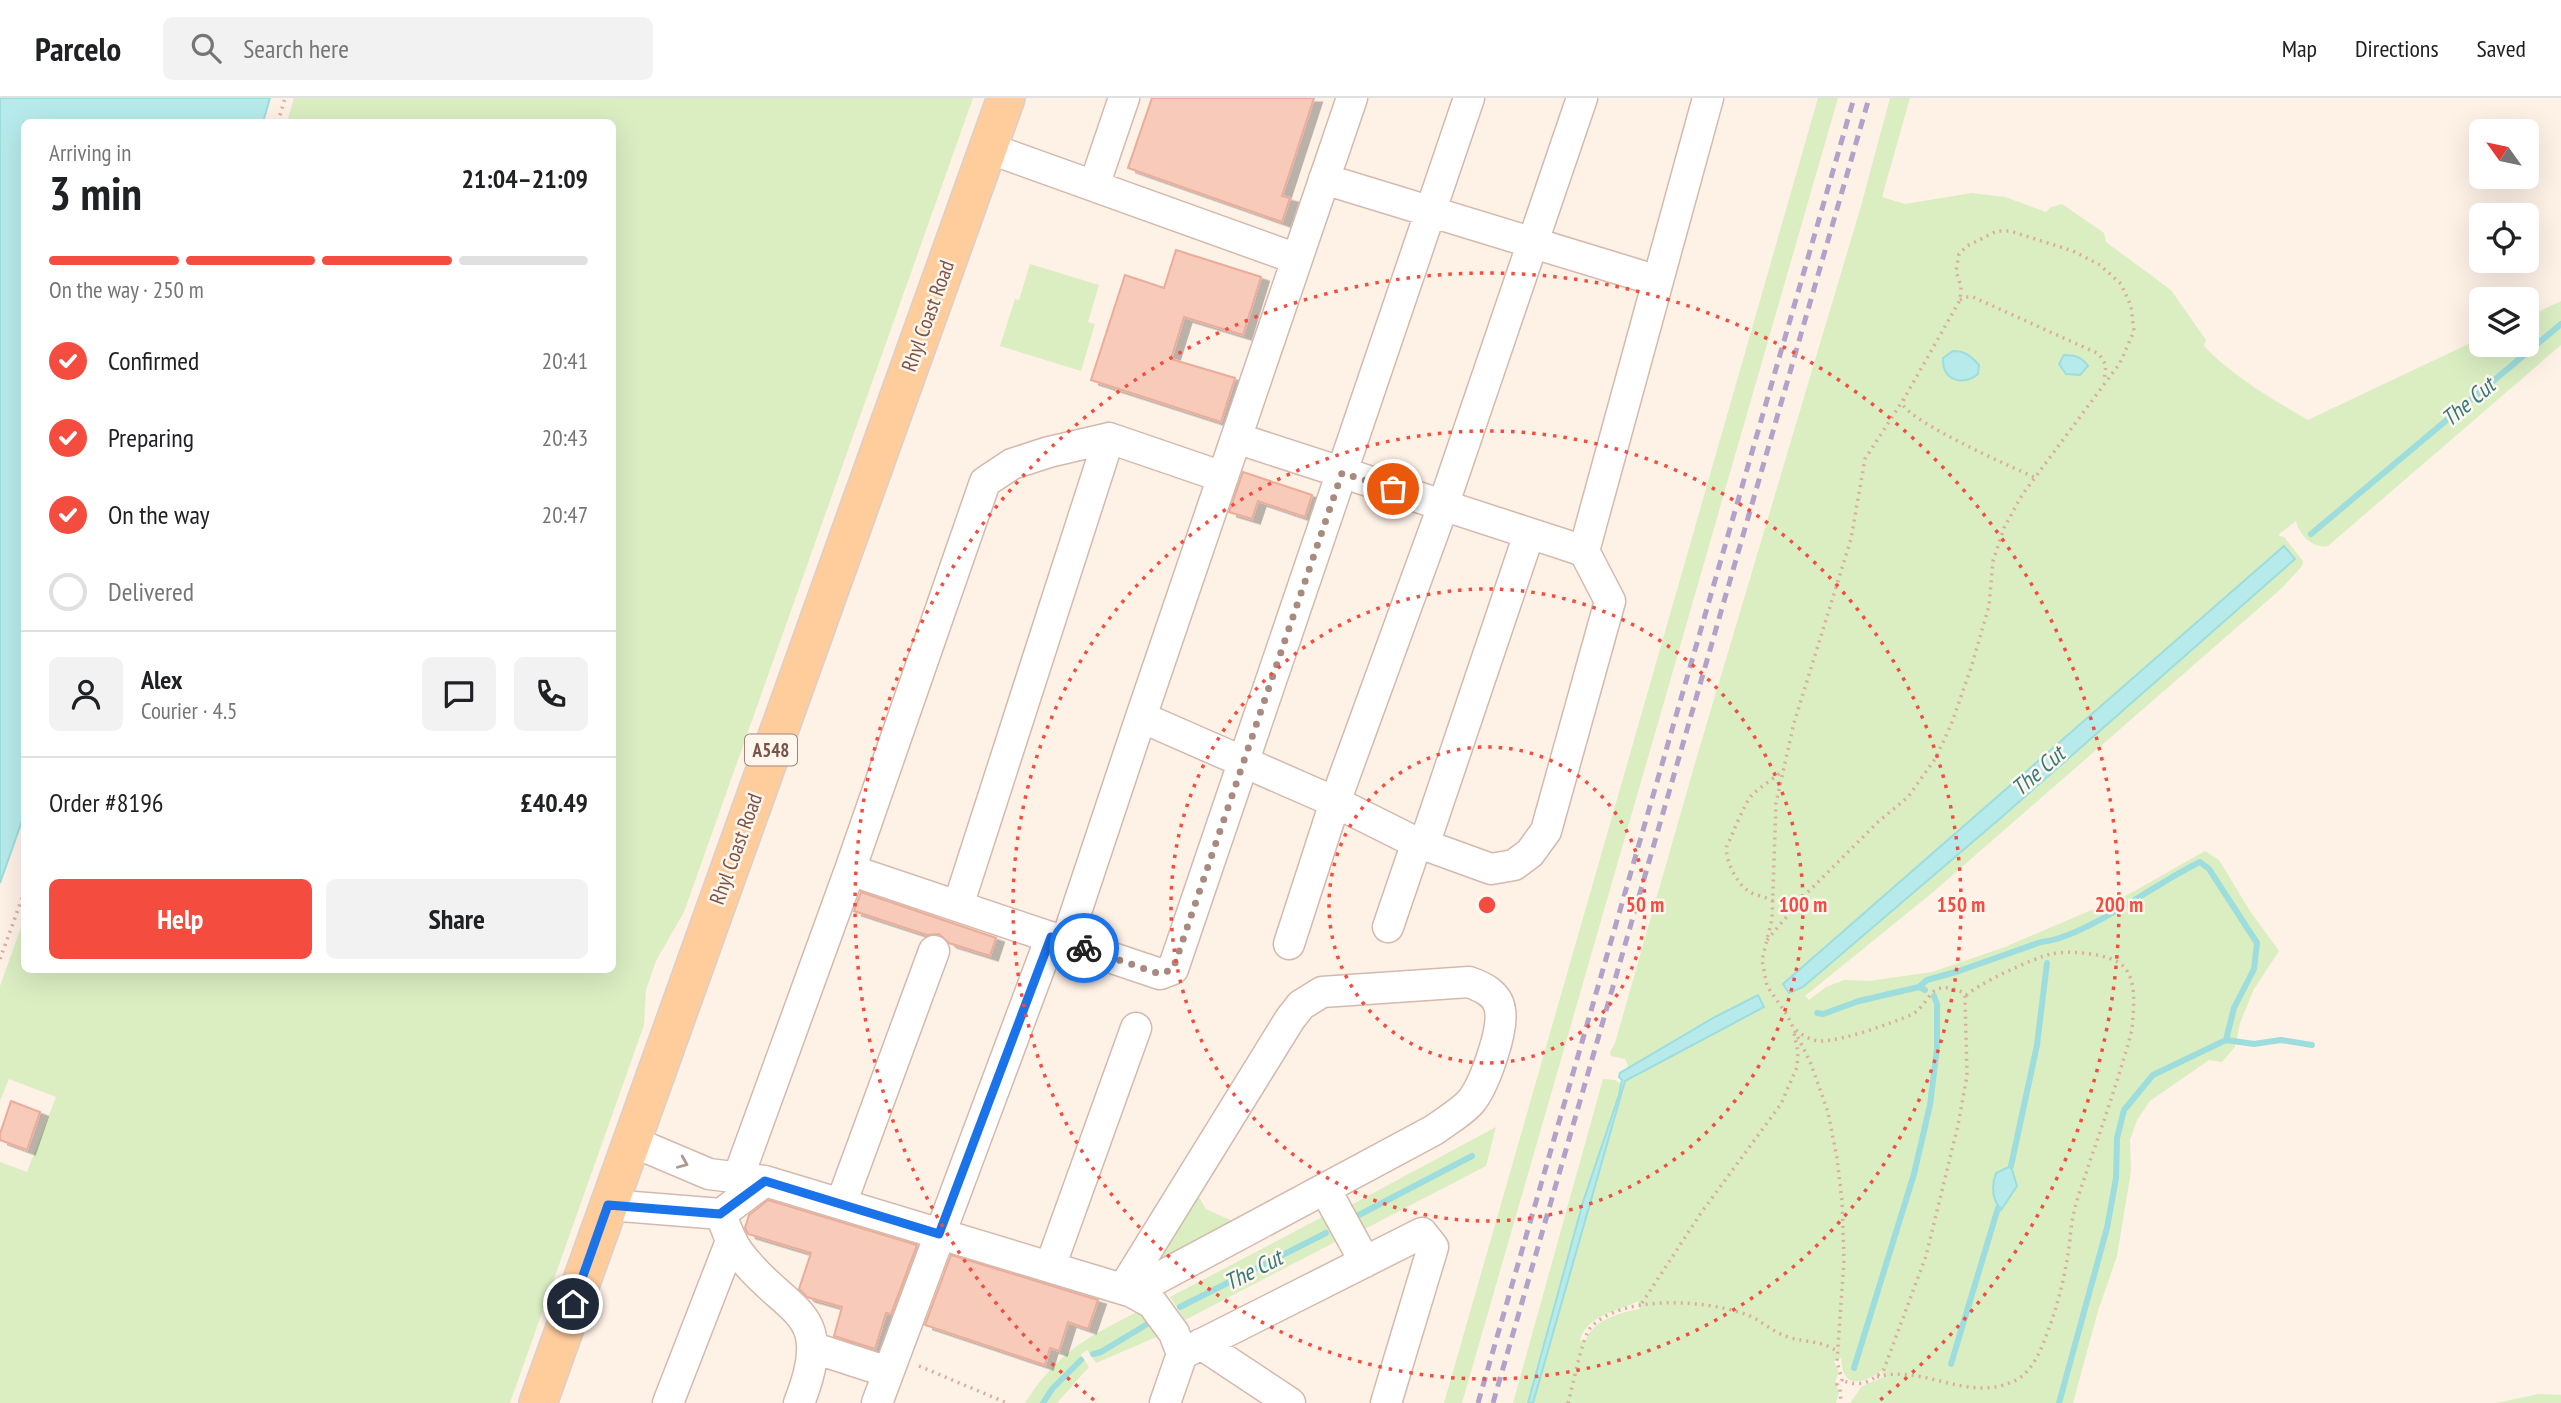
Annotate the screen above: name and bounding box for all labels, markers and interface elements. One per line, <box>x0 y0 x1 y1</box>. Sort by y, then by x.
search box <box>163 17 653 80</box>
text: Parcelo <box>35 27 121 70</box>
icon: search <box>187 29 225 67</box>
text: Search here <box>243 32 349 65</box>
text: Map <box>2282 33 2317 64</box>
text: Directions <box>2355 33 2439 64</box>
text: Saved <box>2477 33 2526 64</box>
north arrow <box>2469 119 2539 189</box>
map controls <box>2469 119 2539 357</box>
text: Arriving in <box>49 138 131 167</box>
text: 21:04–21:09 <box>461 162 588 195</box>
text: 3 min <box>49 163 142 223</box>
button: locate <box>2469 203 2539 273</box>
street label: Rhyl Coast Road <box>895 257 960 375</box>
text: On the way · 250 m <box>49 275 204 304</box>
button: layers <box>2469 287 2539 357</box>
icon: check <box>49 342 87 380</box>
text: Confirmed <box>108 344 199 377</box>
text: 20:41 <box>542 346 588 375</box>
water label: The Cut <box>2435 369 2503 432</box>
icon: check <box>49 419 87 457</box>
text: Preparing <box>108 421 194 454</box>
text: 20:43 <box>542 423 588 452</box>
pin <box>1363 459 1423 519</box>
icon: bag <box>1374 470 1412 508</box>
icon: check <box>49 496 87 534</box>
text: On the way <box>108 498 210 531</box>
text: 20:47 <box>542 500 588 529</box>
text: Delivered <box>108 575 194 608</box>
button: person <box>49 657 123 731</box>
button: chat <box>422 657 496 731</box>
button: phone <box>514 657 588 731</box>
text: Alex <box>141 663 182 696</box>
text: Courier · 4.5 <box>141 696 237 725</box>
road number: A548 <box>745 734 797 765</box>
water label: The Cut <box>2005 738 2072 802</box>
text: Order #8196 <box>49 786 164 819</box>
text: £40.49 <box>520 786 588 819</box>
street label: Rhyl Coast Road <box>703 790 768 908</box>
button: Help <box>49 879 312 959</box>
button: Share <box>326 879 588 959</box>
text: 50 m <box>1626 891 1664 918</box>
text: 100 m <box>1779 891 1827 918</box>
text: 150 m <box>1937 891 1985 918</box>
text: 200 m <box>2095 891 2143 918</box>
centre of rings <box>1475 893 1499 917</box>
courier <box>1049 913 1119 983</box>
icon: bike <box>1065 929 1103 967</box>
one-way arrow <box>676 1155 689 1169</box>
water label: The Cut <box>1219 1242 1289 1296</box>
pin <box>543 1274 603 1334</box>
icon: home <box>554 1285 592 1323</box>

